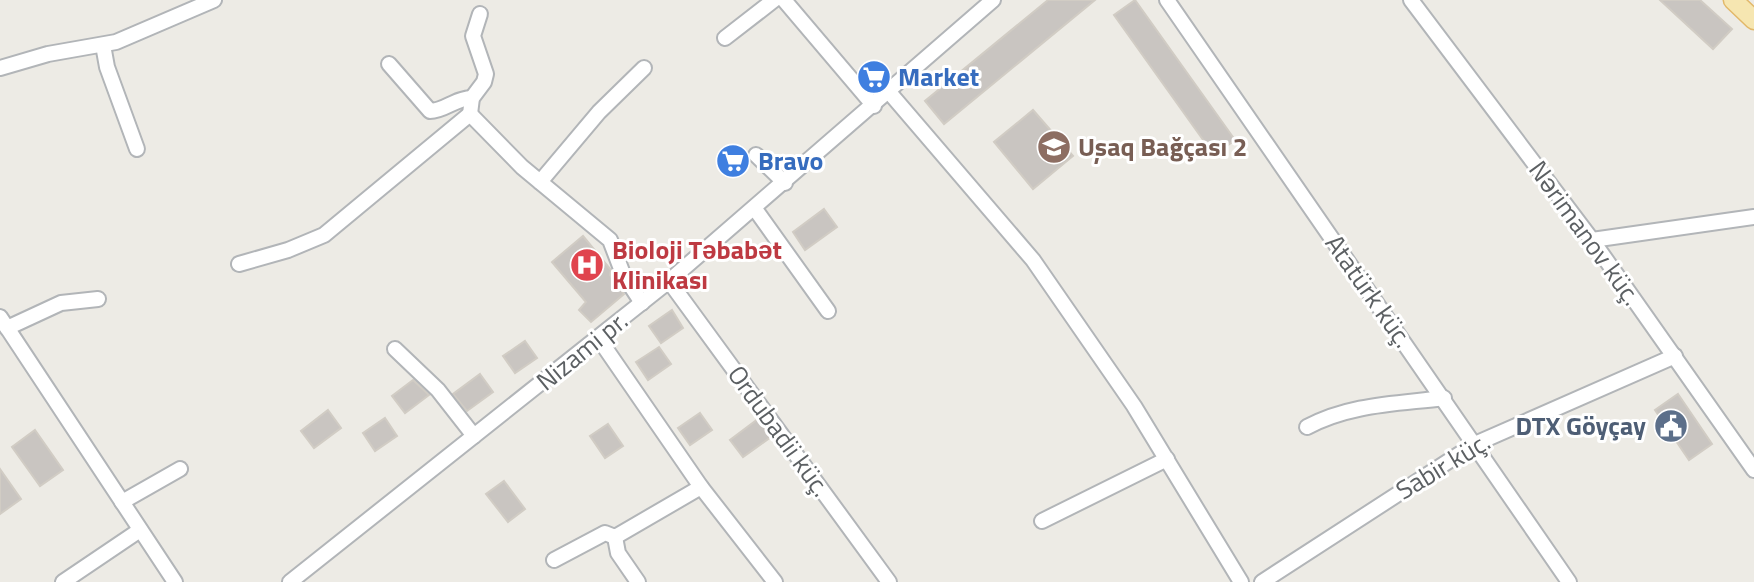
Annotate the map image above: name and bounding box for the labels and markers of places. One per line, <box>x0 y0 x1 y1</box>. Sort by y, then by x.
place label: Market <box>898 57 979 96</box>
supermarket icon: Market <box>855 58 893 96</box>
place label: Uşaq Bağçası 2 <box>1078 127 1247 166</box>
school or university icon: Uşaq Bağçası 2 <box>1035 128 1073 166</box>
place label: Bravo <box>758 141 823 180</box>
supermarket icon: Bravo <box>714 142 752 180</box>
place label: Bioloji Təbabət Klinikası <box>612 230 782 299</box>
hospital icon: Bioloji Təbabət Klinikası <box>568 246 606 284</box>
place label: DTX Göyçay <box>1515 406 1646 445</box>
public building icon: DTX Göyçay <box>1652 407 1690 445</box>

